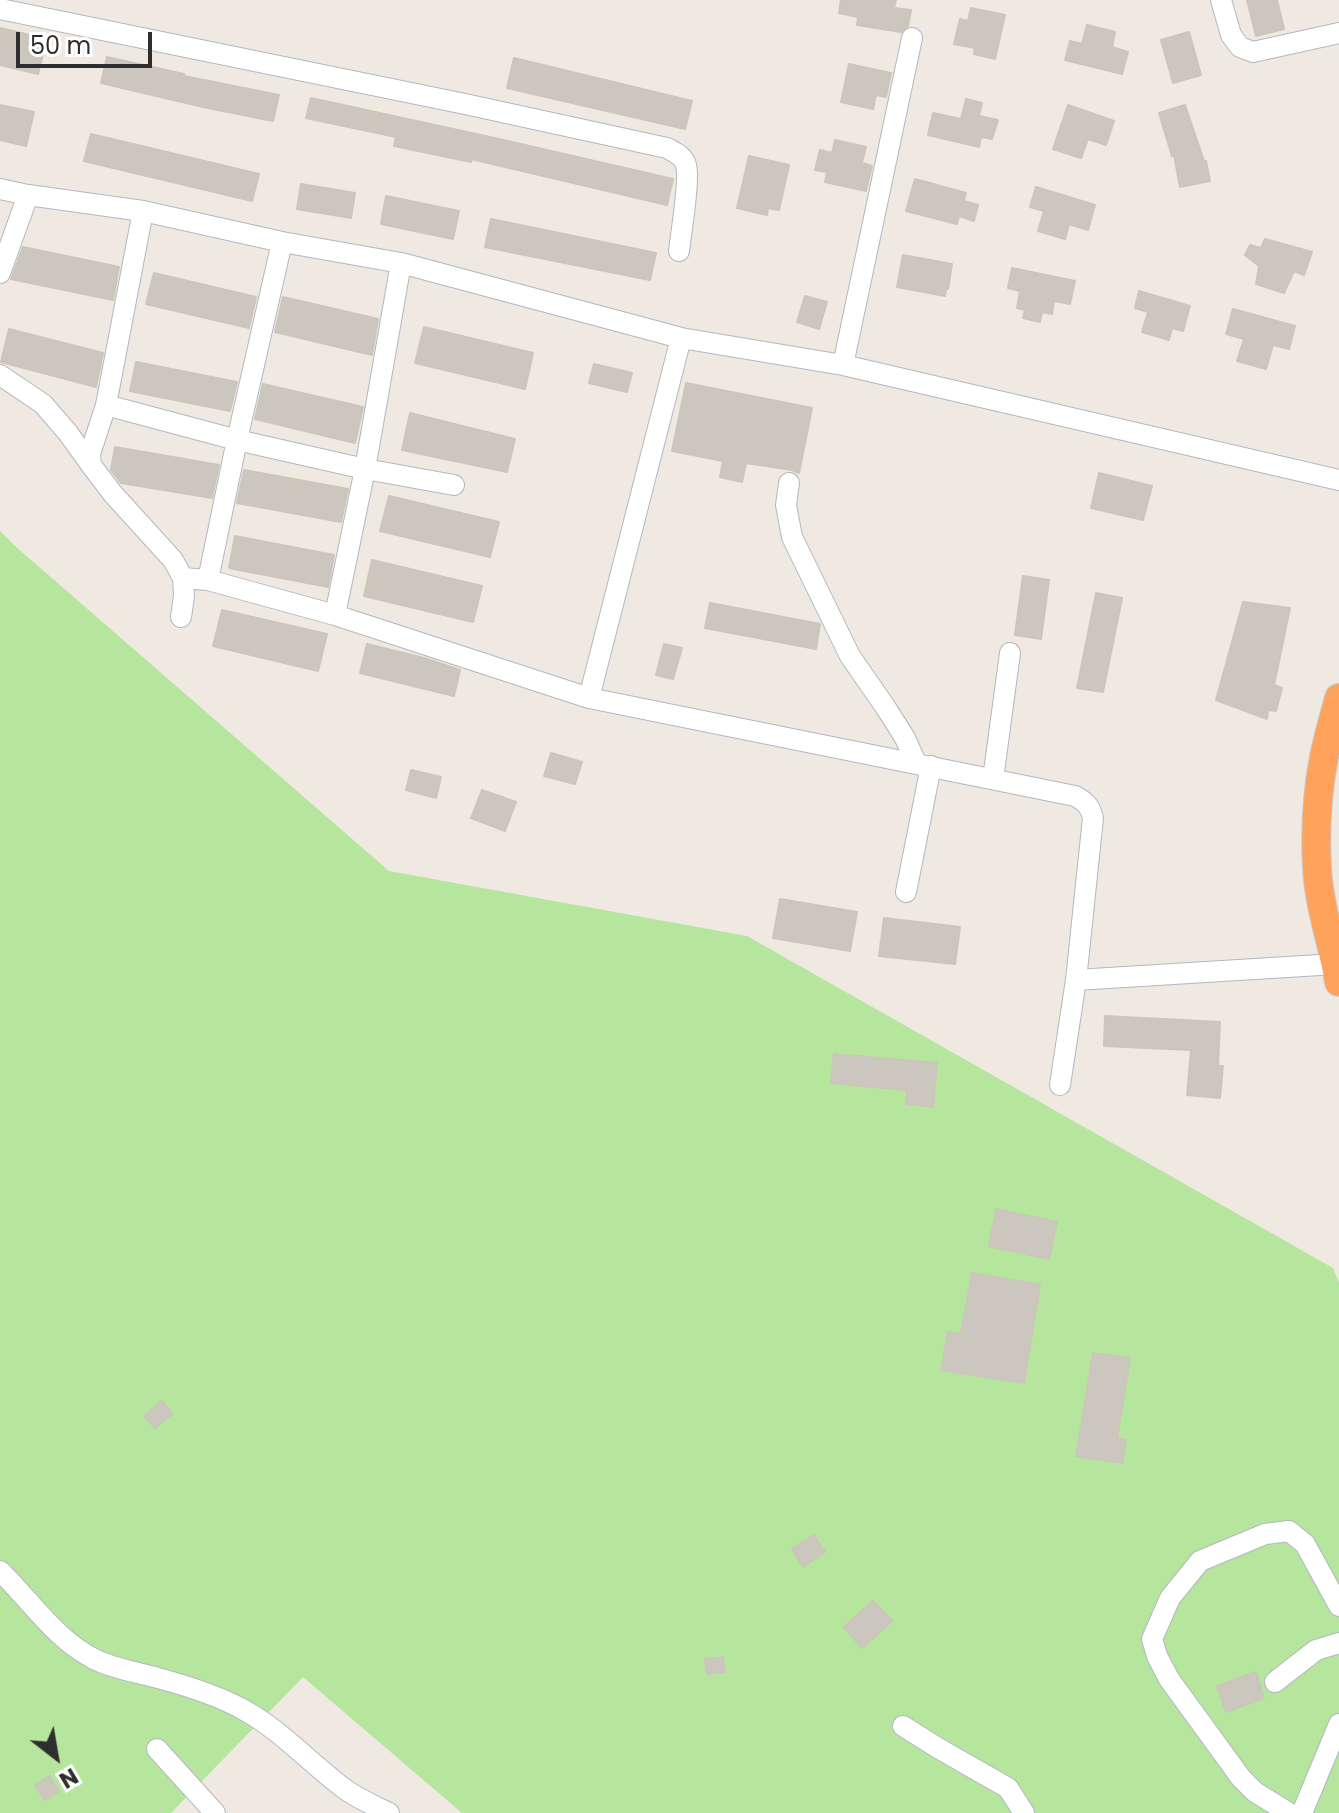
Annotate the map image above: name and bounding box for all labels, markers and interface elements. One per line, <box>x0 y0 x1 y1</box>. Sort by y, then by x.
scale bar <box>20 16 156 66</box>
text: 50 m <box>30 29 91 62</box>
north arrow <box>16 1717 96 1797</box>
text: N <box>54 1760 84 1796</box>

